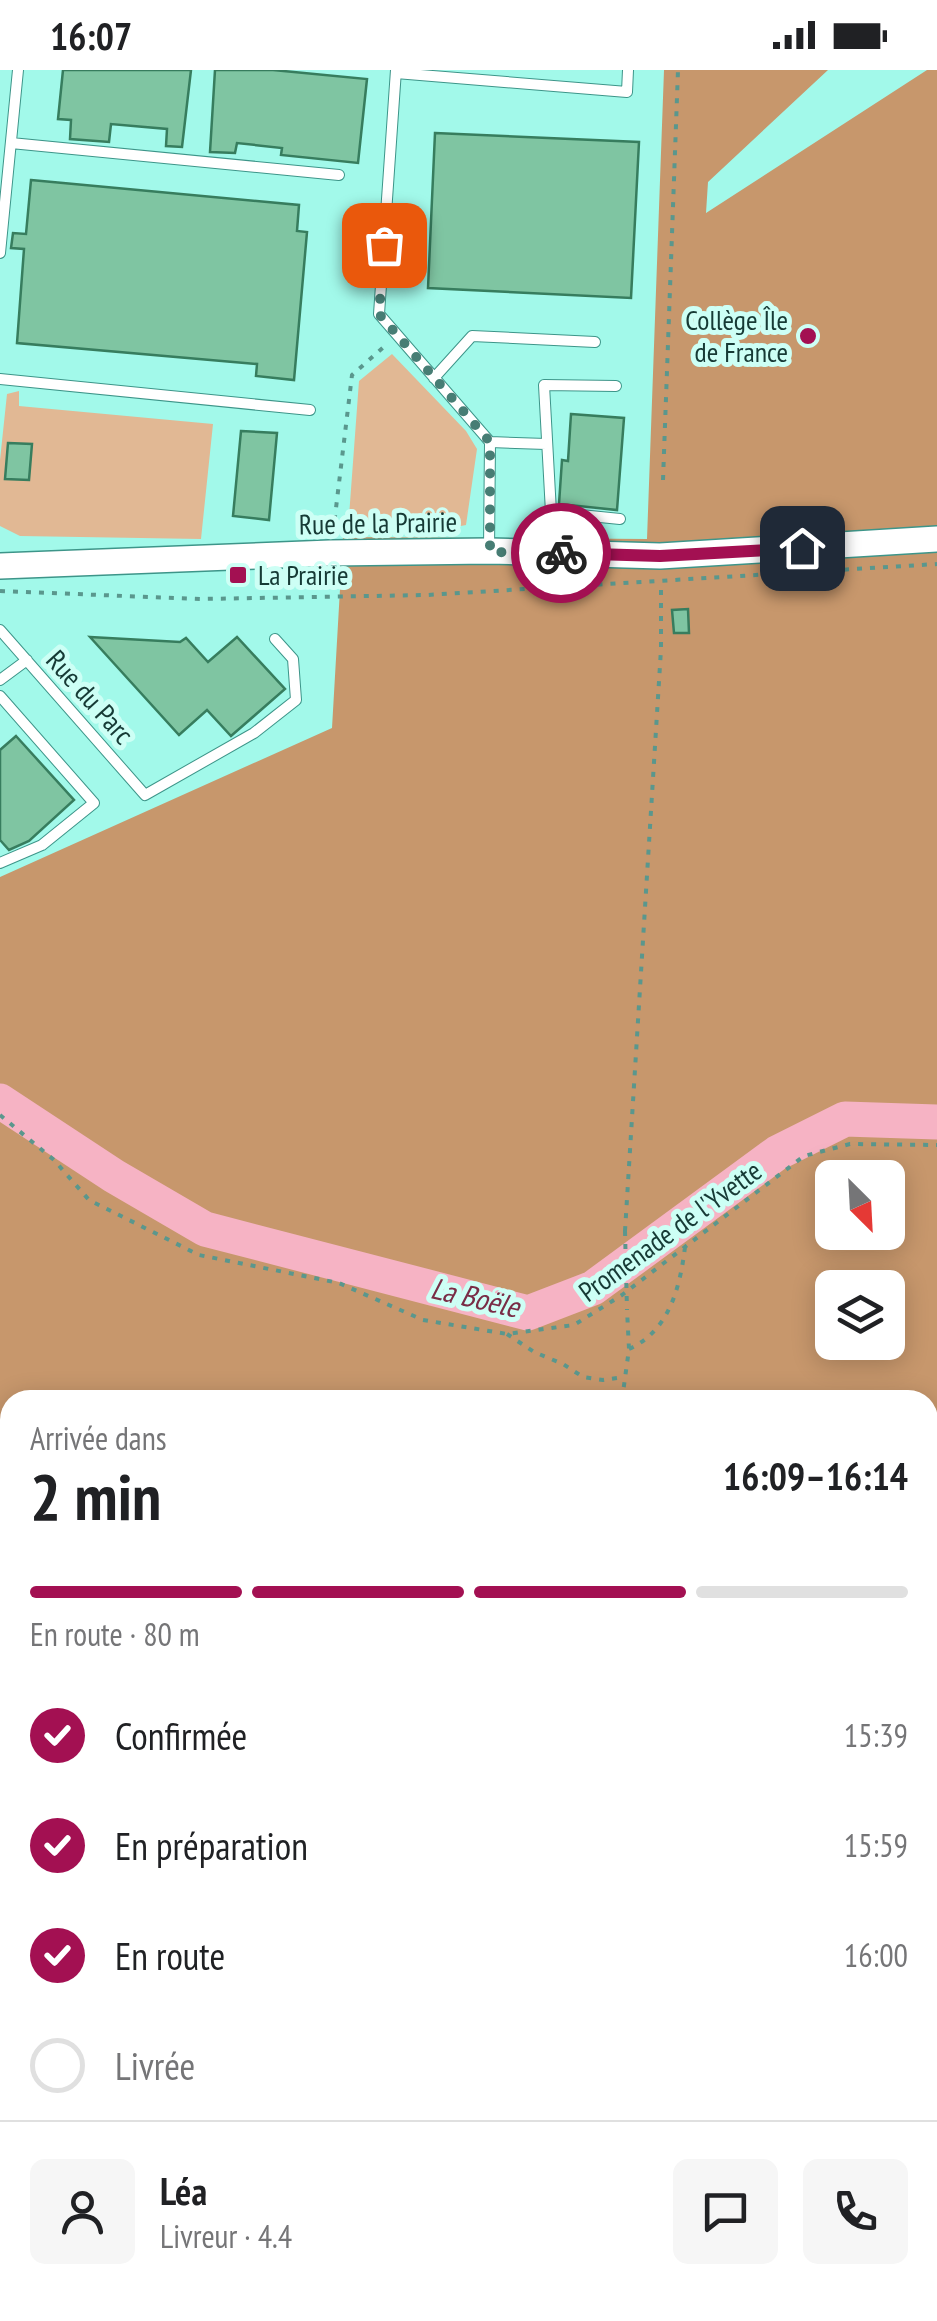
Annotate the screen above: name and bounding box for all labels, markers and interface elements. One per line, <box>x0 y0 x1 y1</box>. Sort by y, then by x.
text: 16:07 <box>50 11 132 60</box>
pin <box>342 203 427 288</box>
icon: bag <box>357 218 412 273</box>
place label: Collège Île de France <box>685 301 788 370</box>
marker: Collège Île de France <box>797 325 819 347</box>
street label: Rue de la Prairie <box>298 503 458 542</box>
courier <box>511 503 611 603</box>
pin <box>760 506 845 591</box>
icon: home <box>775 521 830 576</box>
icon: bike <box>534 526 589 581</box>
place label: La Prairie <box>258 556 349 593</box>
marker: La Prairie <box>227 564 249 586</box>
street label: Rue du Parc <box>38 642 142 751</box>
street label: Promenade de l'Yvette <box>571 1152 769 1309</box>
north arrow <box>815 1160 905 1250</box>
map controls <box>815 1160 905 1360</box>
water label: La Boële <box>427 1267 525 1326</box>
button: layers <box>815 1270 905 1360</box>
text: Arrivée dans <box>30 1417 167 1459</box>
text: 16:09–16:14 <box>723 1451 908 1500</box>
text: 2 min <box>30 1454 161 1538</box>
text: En route · 80 m <box>30 1613 200 1655</box>
icon: check <box>30 1708 85 1763</box>
text: Confirmée <box>115 1711 247 1760</box>
text: 15:39 <box>844 1714 908 1756</box>
icon: check <box>30 1818 85 1873</box>
text: En préparation <box>115 1821 308 1870</box>
text: 15:59 <box>844 1824 908 1866</box>
icon: check <box>30 1928 85 1983</box>
text: En route <box>115 1931 225 1980</box>
text: 16:00 <box>844 1934 908 1976</box>
text: Livrée <box>115 2041 195 2090</box>
button: person <box>30 2159 135 2264</box>
button: chat <box>673 2159 778 2264</box>
button: phone <box>803 2159 908 2264</box>
text: Léa <box>160 2166 207 2215</box>
text: Livreur · 4.4 <box>160 2215 292 2257</box>

